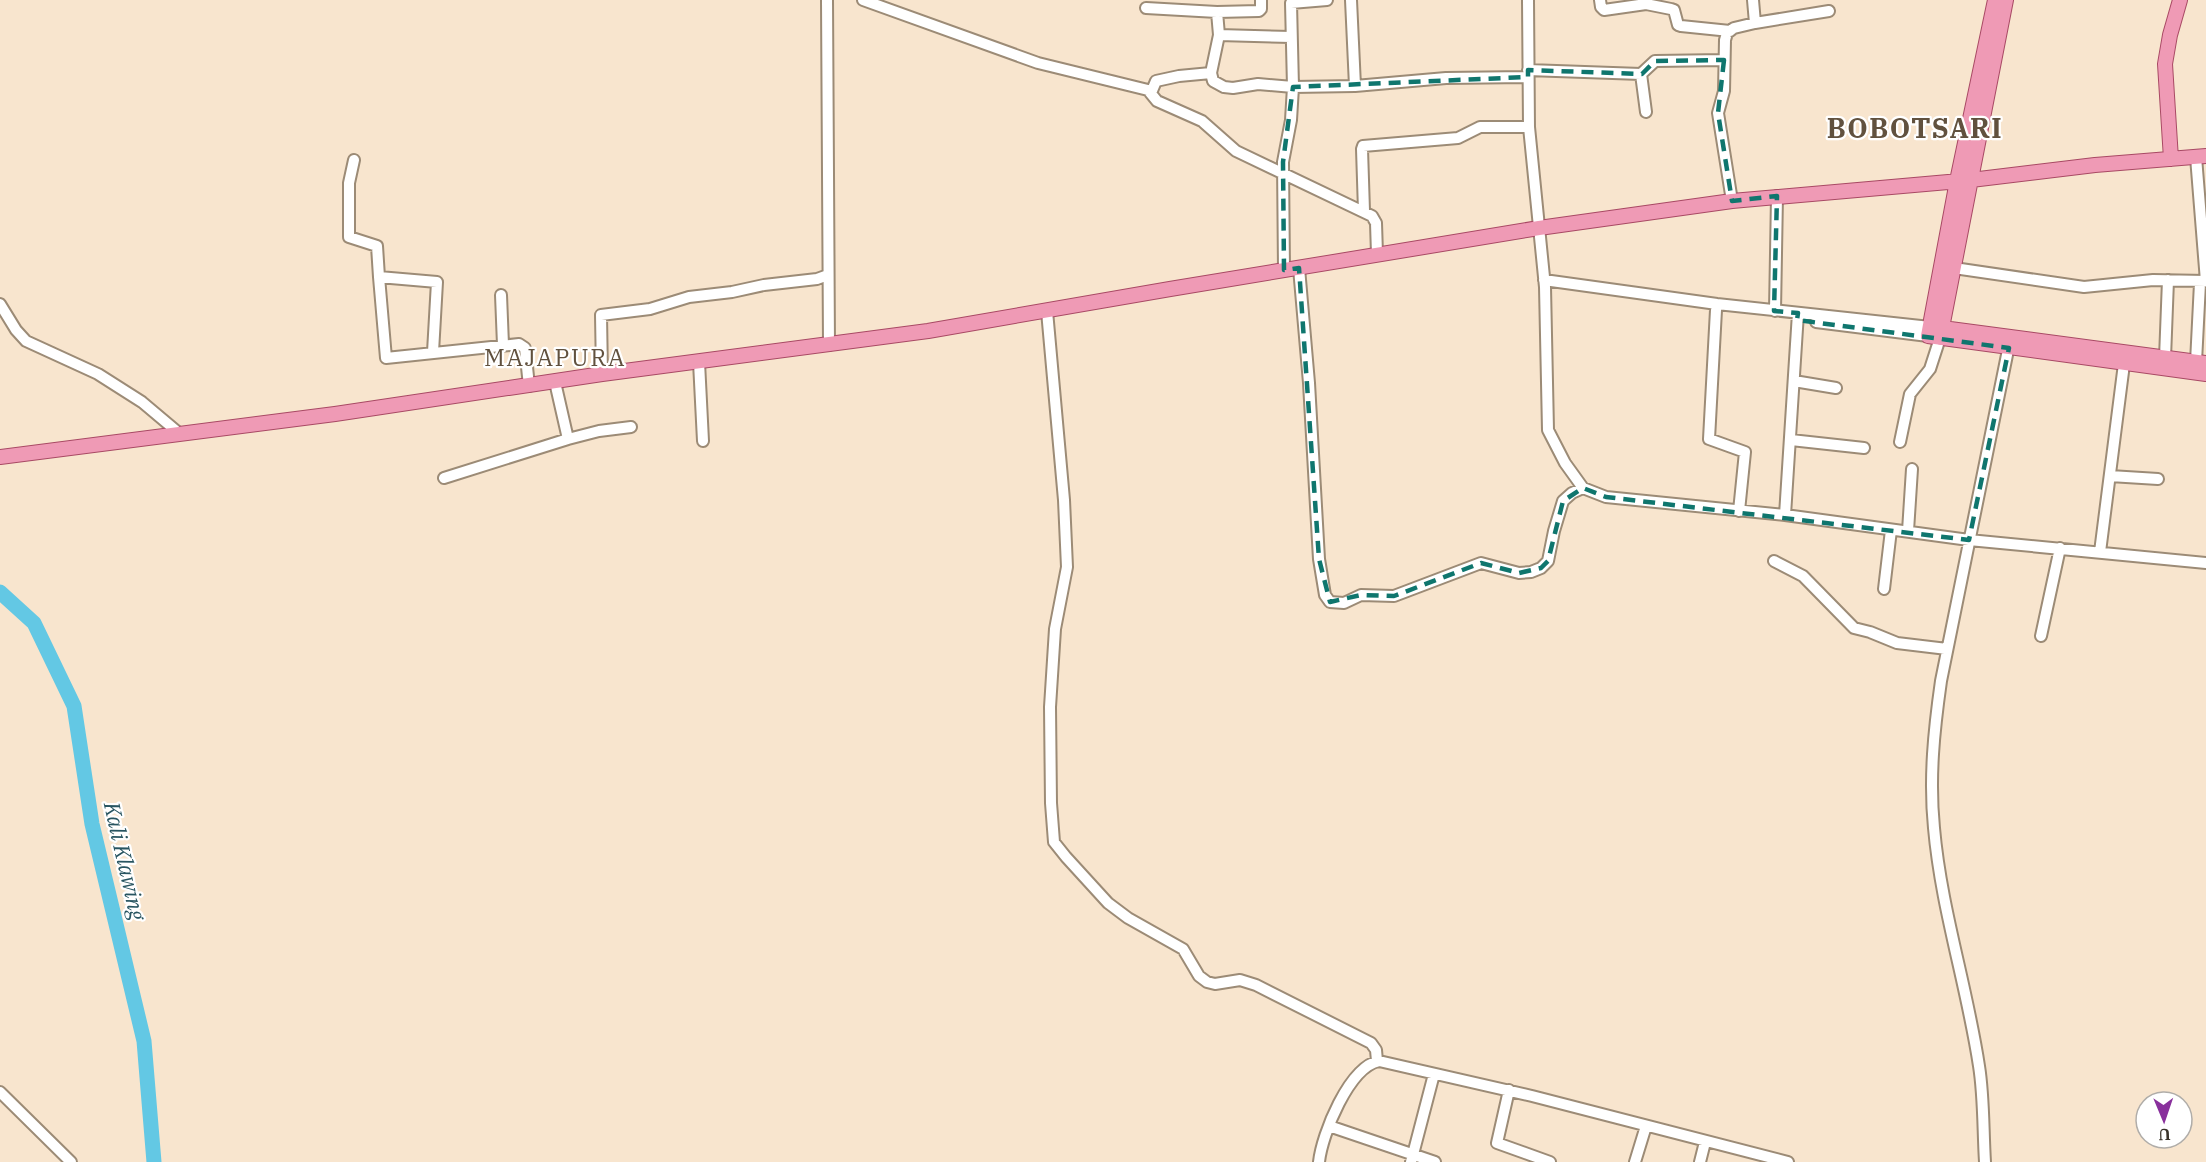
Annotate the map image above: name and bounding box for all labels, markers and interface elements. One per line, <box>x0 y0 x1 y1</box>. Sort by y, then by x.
district label: BOBOTSARI <box>1827 110 2003 145</box>
district label: MAJAPURA <box>484 341 626 373</box>
water label: Kali Klawing <box>98 798 153 923</box>
north arrow <box>2134 1090 2194 1150</box>
text: U <box>2158 1125 2171 1145</box>

